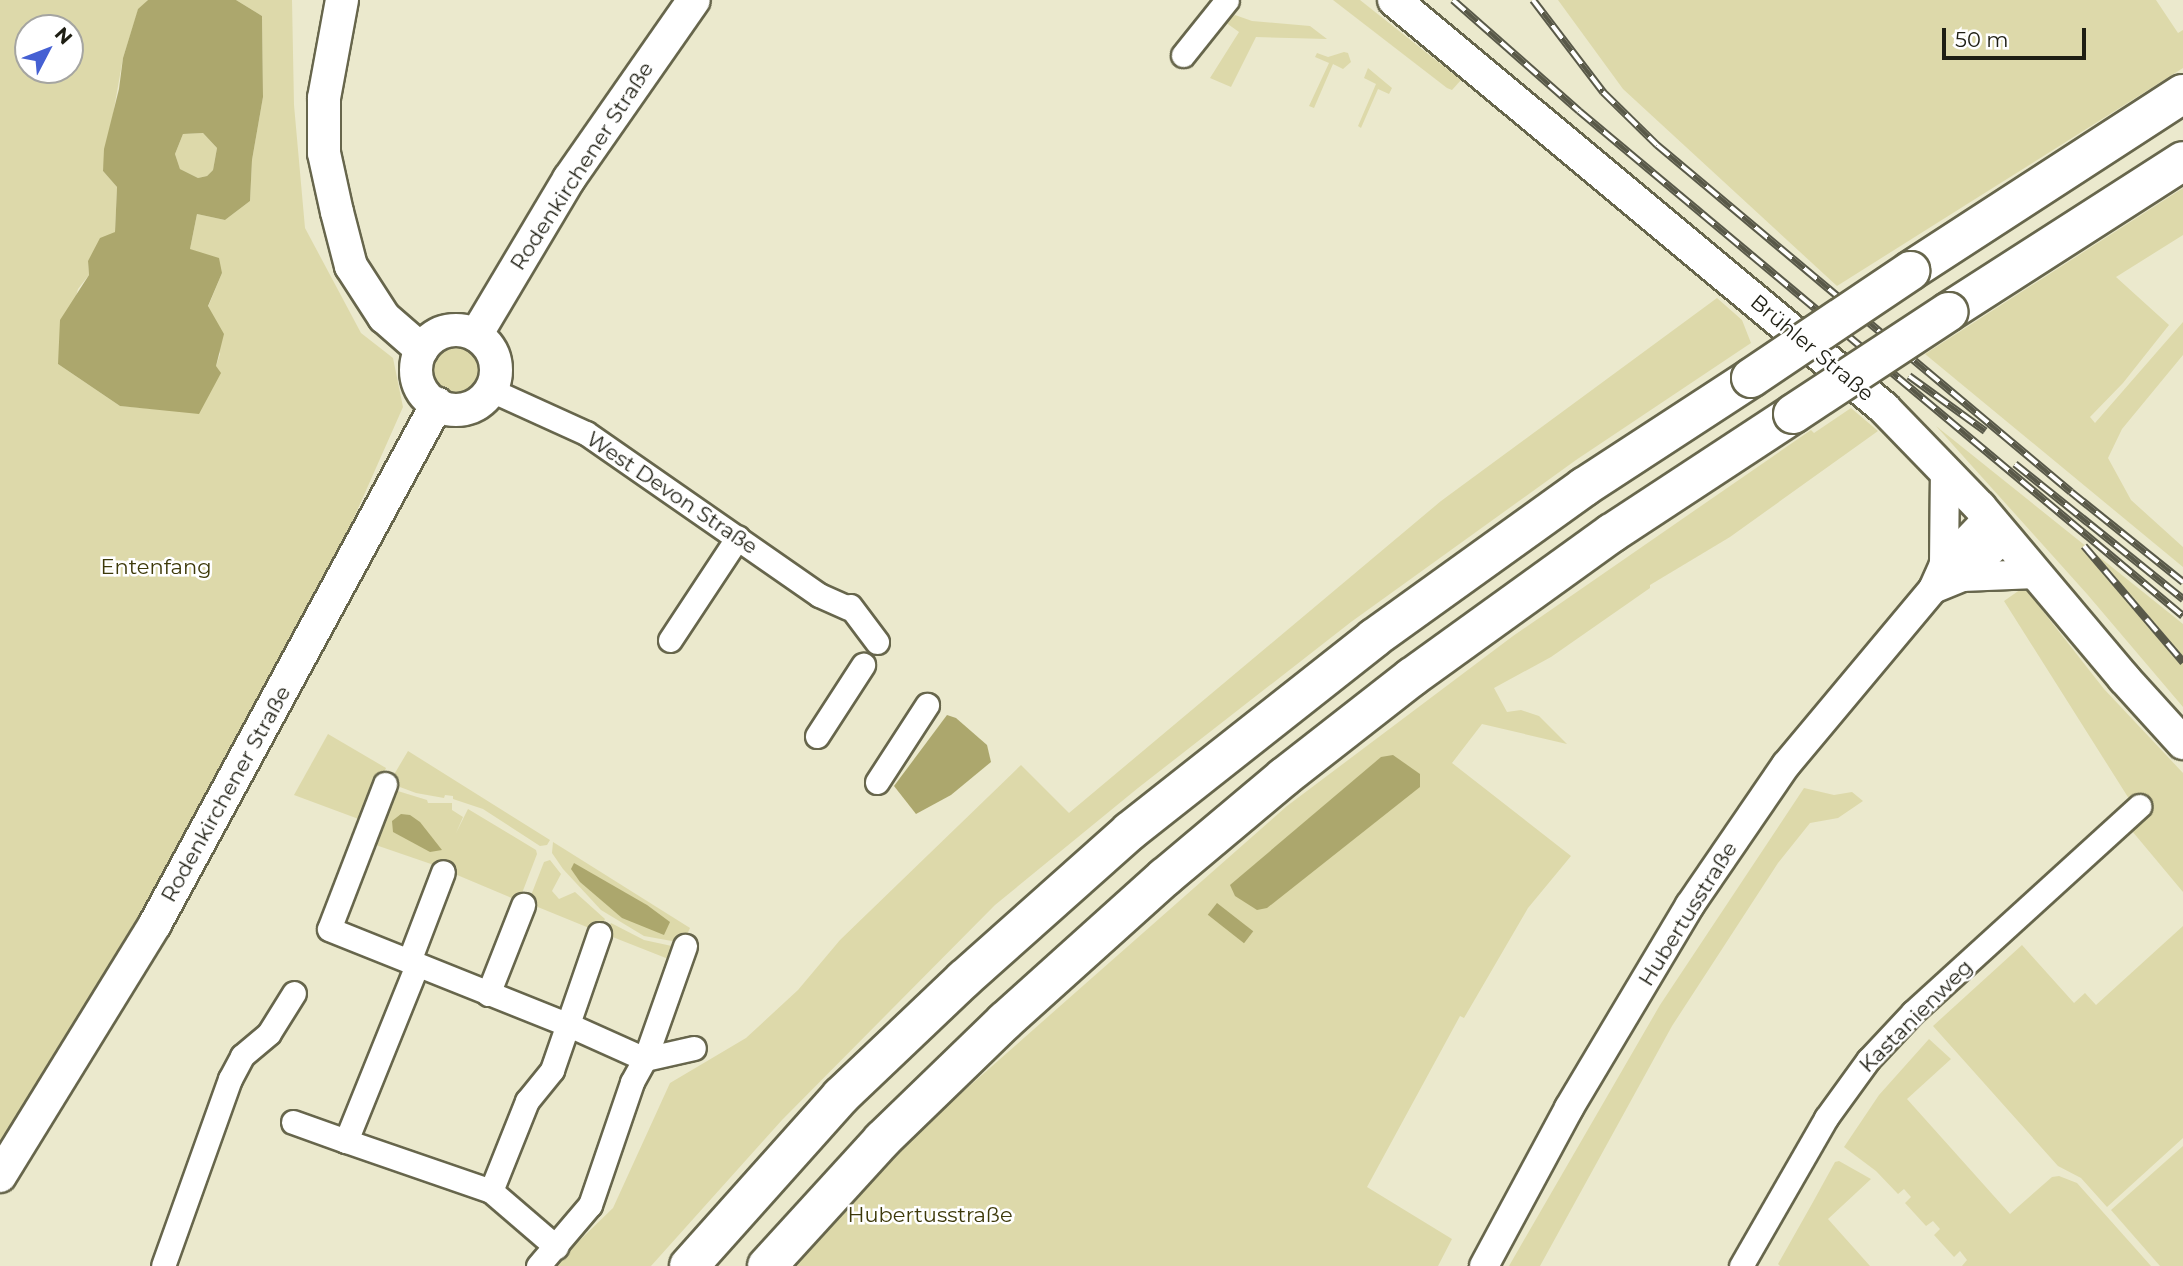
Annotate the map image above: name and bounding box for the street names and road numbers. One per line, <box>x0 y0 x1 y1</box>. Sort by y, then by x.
street label: Rodenkirchener Straße <box>505 57 659 275</box>
street label: Brühler Straße <box>1745 289 1879 407</box>
street label: West Devon Straße <box>582 426 762 560</box>
street label: Rodenkirchener Straße <box>156 682 296 906</box>
street label: Hubertusstraße <box>1634 837 1742 991</box>
street label: Kastanienweg <box>1854 954 1978 1078</box>

